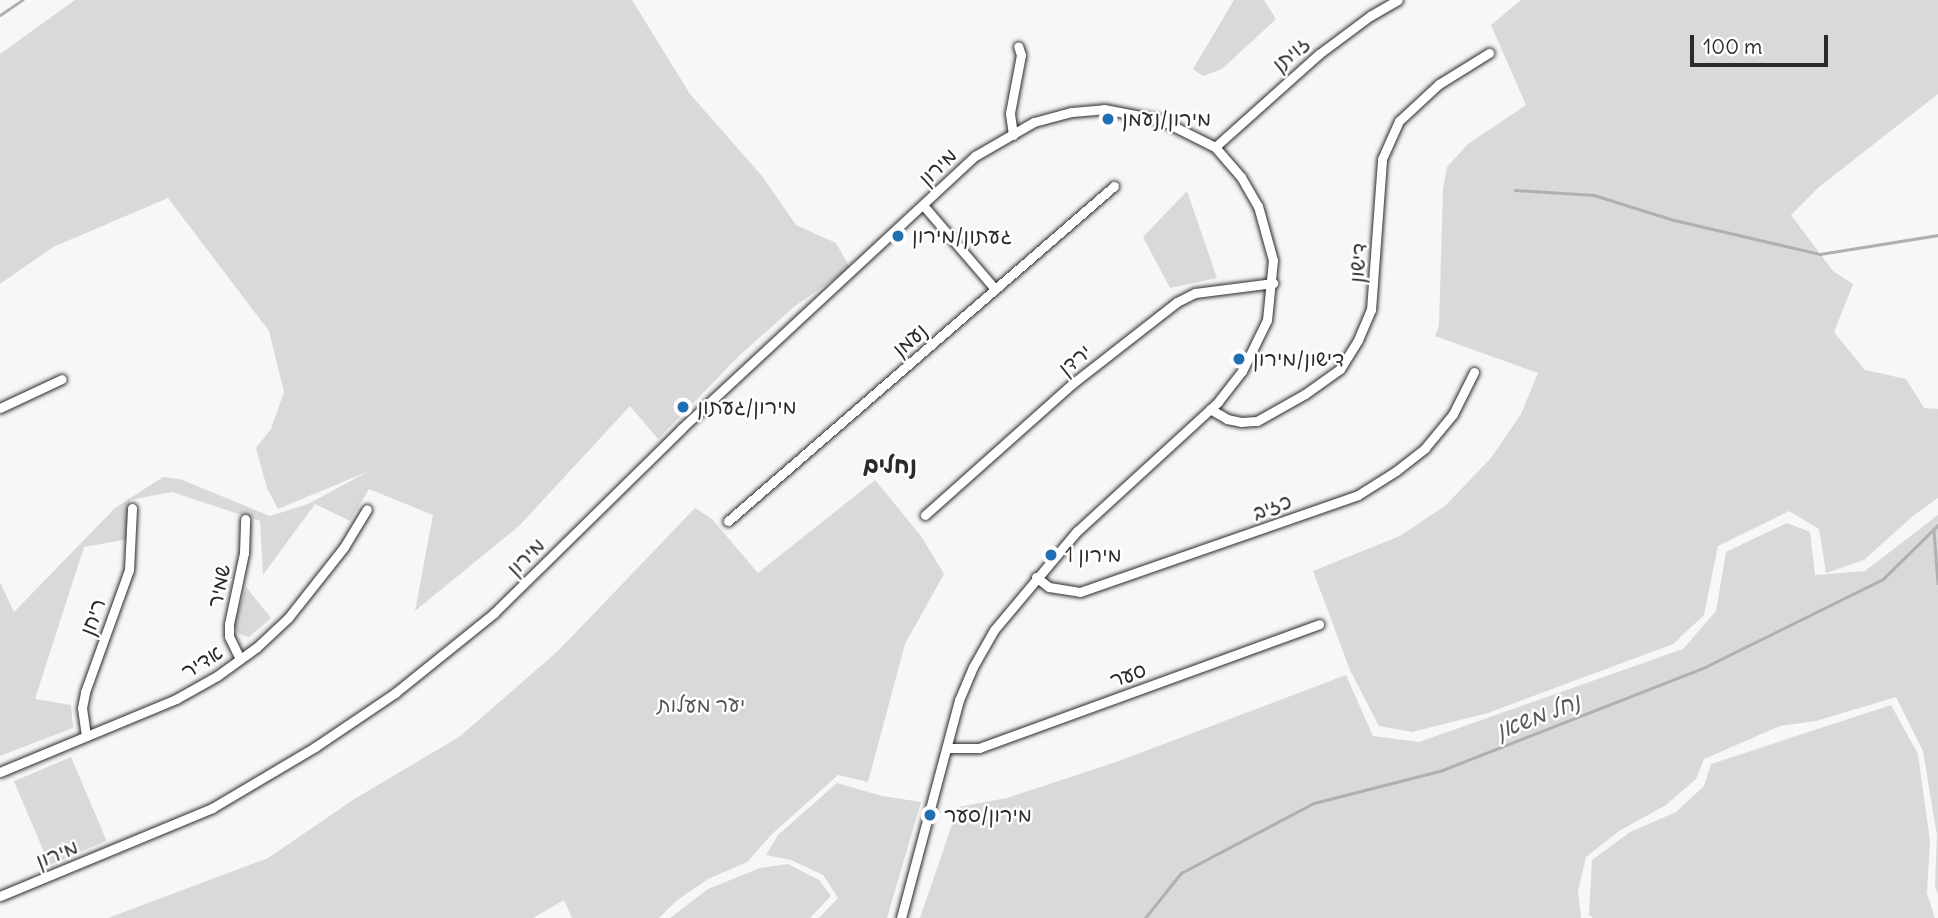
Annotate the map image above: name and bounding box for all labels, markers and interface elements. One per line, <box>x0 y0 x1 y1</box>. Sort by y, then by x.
scale bar <box>1693 21 1831 65</box>
street label: זויתן <box>1267 31 1315 77</box>
text: 100 m <box>1703 33 1762 60</box>
place label: מירון/נעמן <box>1122 106 1211 132</box>
marker: מירון/נעמן <box>1100 111 1116 127</box>
street label: מירון <box>914 143 962 191</box>
place label: געתון/מירון <box>912 223 1012 249</box>
marker: געתון/מירון <box>890 228 906 244</box>
street label: דישון <box>1344 242 1372 284</box>
street label: נעמן <box>887 318 933 362</box>
street label: ירדן <box>1053 339 1097 381</box>
place label: דישון/מירון <box>1253 346 1344 372</box>
marker: דישון/מירון <box>1231 351 1247 367</box>
place label: מירון/געתון <box>697 394 797 420</box>
marker: מירון/געתון <box>675 399 691 415</box>
district label: נחלים <box>863 451 917 479</box>
street label: כזיב <box>1249 488 1295 526</box>
street label: מירון <box>502 533 550 581</box>
place label: מירון 1 <box>1065 542 1122 568</box>
marker: מירון 1 <box>1043 547 1059 563</box>
street label: שמיר <box>202 562 236 610</box>
street label: ריחן <box>75 595 111 639</box>
street label: אדיר <box>177 640 227 684</box>
street label: סער <box>1106 657 1150 693</box>
water label: נחל משאן <box>1492 687 1584 745</box>
park label: יער מעלות <box>657 692 745 718</box>
place label: מירון/סער <box>944 802 1032 828</box>
marker: מירון/סער <box>922 807 938 823</box>
street label: מירון <box>32 834 82 874</box>

